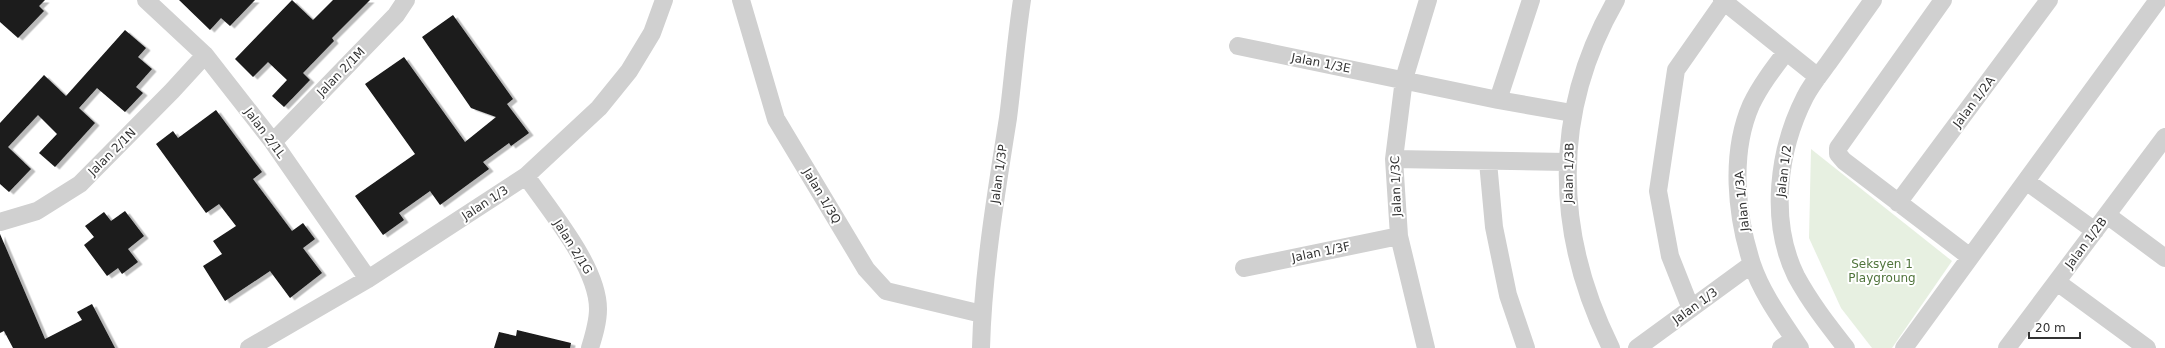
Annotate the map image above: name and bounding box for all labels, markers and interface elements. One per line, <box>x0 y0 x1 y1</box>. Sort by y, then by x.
street label: Jalan 2/1M <box>314 45 368 100</box>
street label: Jalan 1/3E <box>1289 50 1352 76</box>
street label: Jalan 1/2A <box>1950 73 1998 131</box>
street label: Jalan 2/1L <box>241 104 289 161</box>
street label: Jalan 2/1N <box>85 125 139 179</box>
street label: Jalan 1/3B <box>1561 143 1577 204</box>
street label: Jalan 1/3P <box>988 144 1010 205</box>
street label: Jalan 1/2 <box>1774 144 1794 199</box>
street label: Jalan 1/3C <box>1388 155 1404 218</box>
street label: Jalan 1/3Q <box>800 165 844 226</box>
street label: Jalan 1/3A <box>1732 169 1752 233</box>
street label: Jalan 1/3 <box>458 183 511 224</box>
street label: Jalan 1/2B <box>2062 215 2110 272</box>
street label: Jalan 2/1G <box>550 216 595 277</box>
street label: Jalan 1/3F <box>1290 239 1352 265</box>
park label: Seksyen 1 Playgroung <box>1848 257 1916 285</box>
street label: Jalan 1/3 <box>1669 285 1720 328</box>
scale bar <box>2029 314 2080 340</box>
text: 20 m <box>2035 321 2066 335</box>

